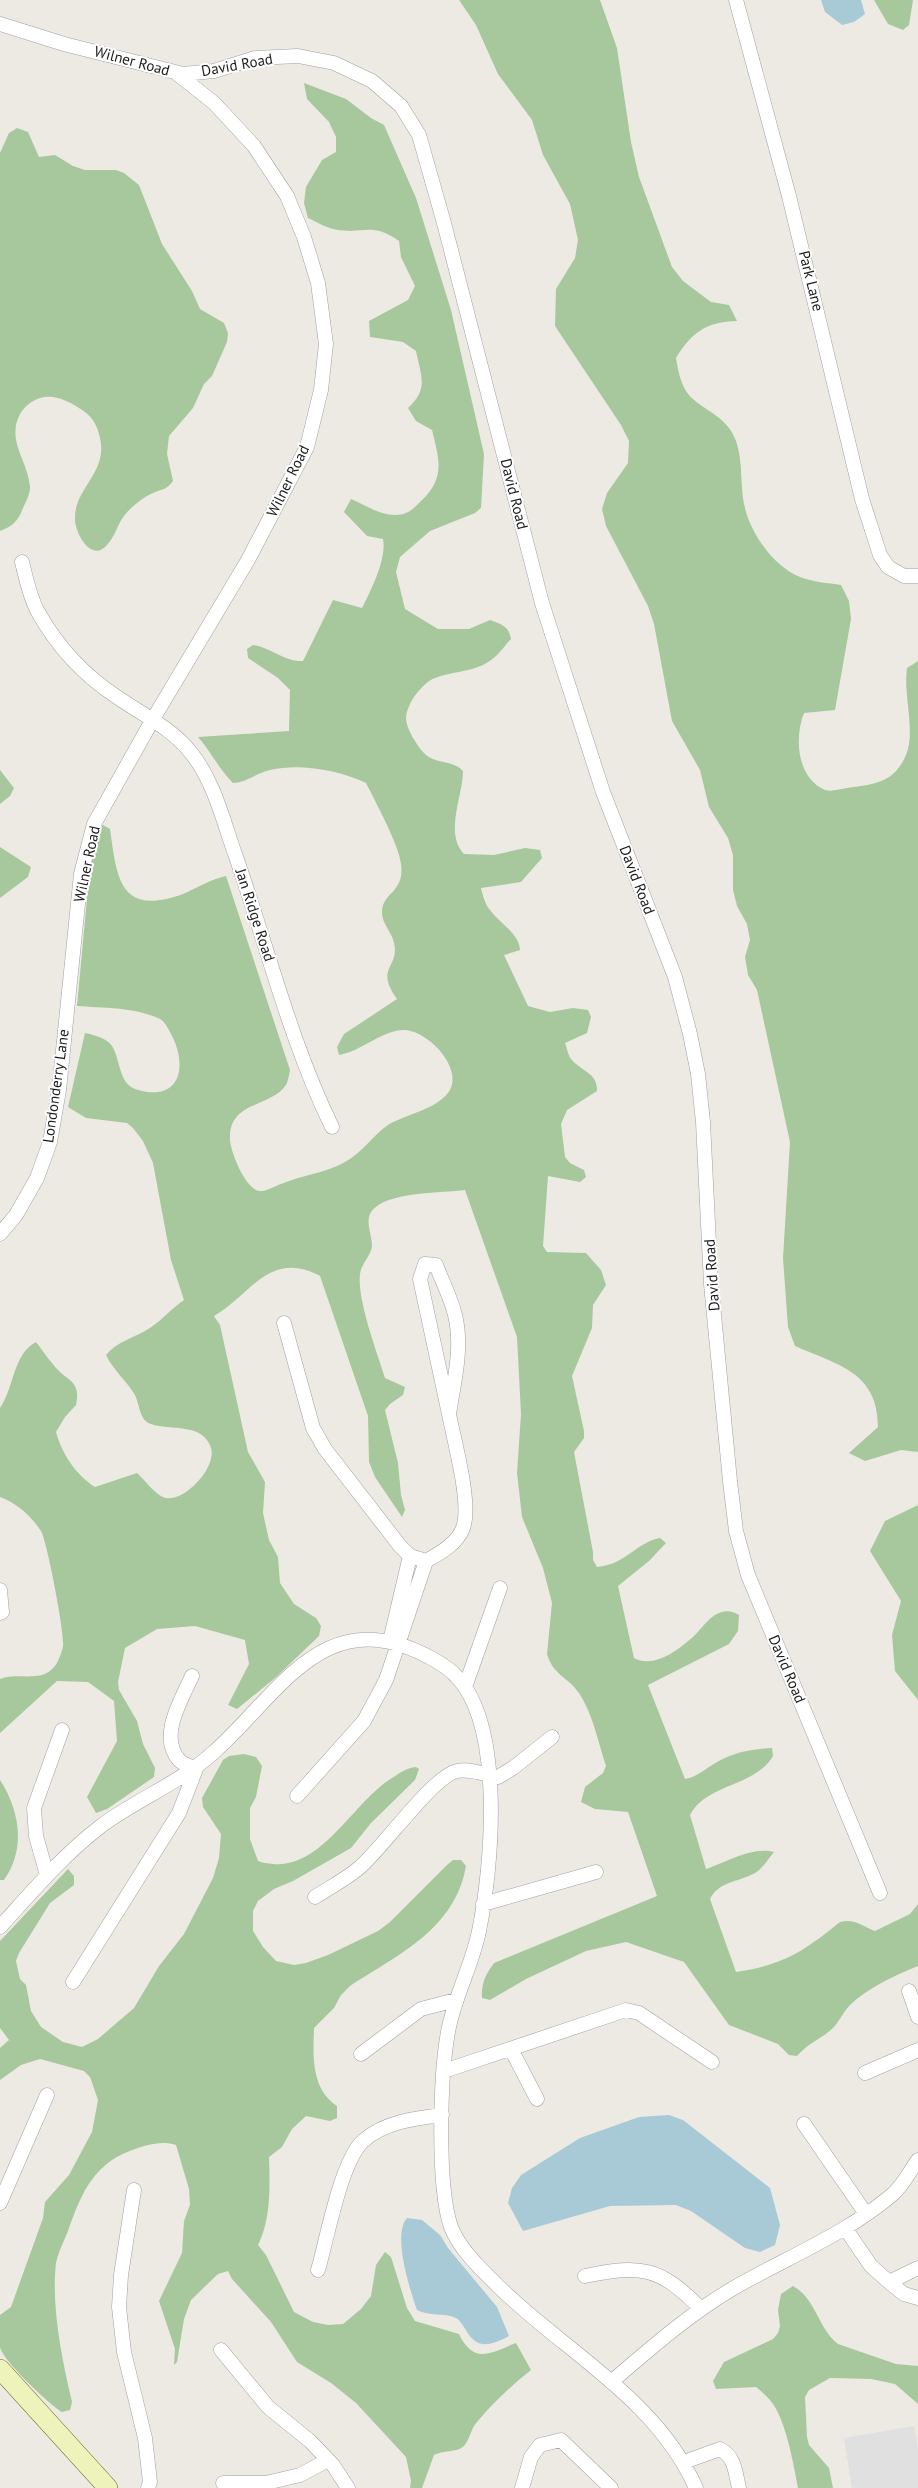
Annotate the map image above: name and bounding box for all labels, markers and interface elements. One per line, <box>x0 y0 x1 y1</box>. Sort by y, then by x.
street label: Wilner Road <box>92 41 172 80</box>
street label: David Road <box>200 49 274 80</box>
street label: Park Lane <box>795 249 828 313</box>
street label: Wilner Road <box>262 442 313 520</box>
street label: David Road <box>497 456 532 531</box>
street label: Wilner Road <box>69 824 104 904</box>
street label: David Road <box>616 843 659 917</box>
street label: Jan Ridge Road <box>231 865 279 964</box>
street label: Londonderry Lane <box>38 1028 73 1144</box>
street label: David Road <box>700 1238 724 1312</box>
street label: David Road <box>765 1632 810 1706</box>

